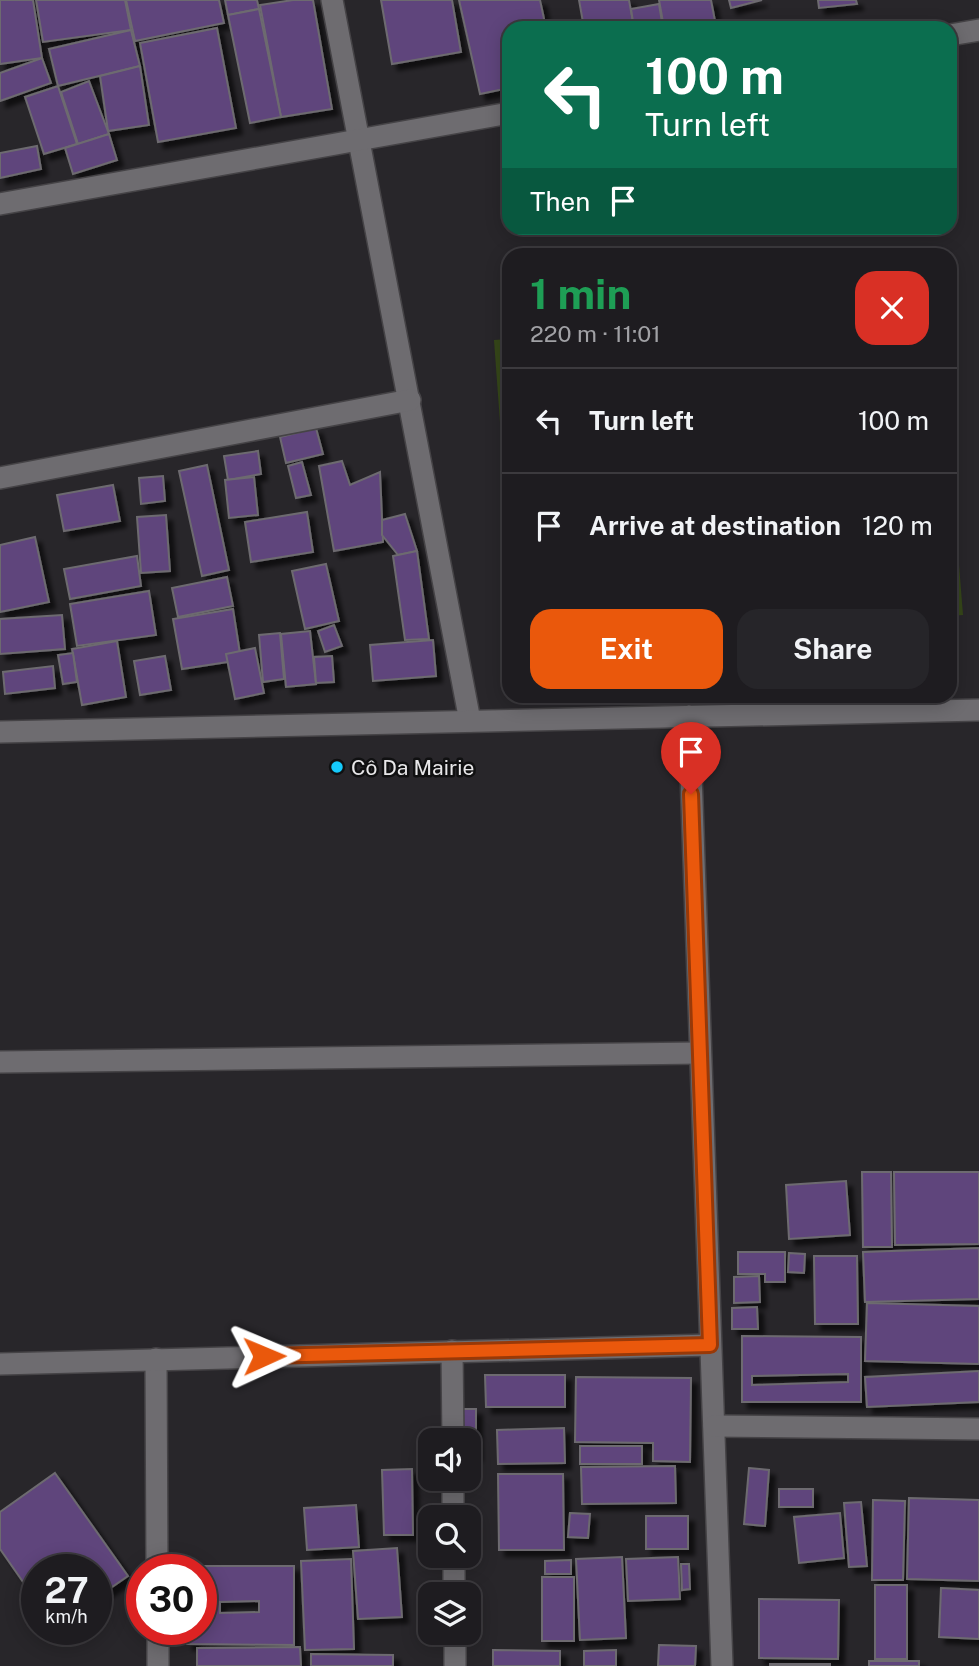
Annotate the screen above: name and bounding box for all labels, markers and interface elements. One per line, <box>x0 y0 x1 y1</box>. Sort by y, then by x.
text: 100 m <box>645 47 784 105</box>
icon: left <box>530 49 621 140</box>
text: Turn left <box>645 106 770 143</box>
icon: arrive <box>604 182 642 220</box>
text: Then <box>530 186 590 217</box>
text: 1 min <box>530 269 631 318</box>
button: close <box>855 271 929 345</box>
text: 220 m · 11:01 <box>530 320 661 347</box>
icon: left <box>530 402 568 440</box>
text: Turn left <box>589 405 694 436</box>
text: 100 m <box>858 405 929 436</box>
icon: arrive <box>530 507 568 545</box>
text: Arrive at destination <box>589 510 841 541</box>
text: 120 m <box>862 510 933 541</box>
button: Exit <box>530 609 723 689</box>
button: Share <box>737 609 929 689</box>
pin <box>661 722 721 794</box>
icon: arrive <box>672 733 710 771</box>
place label: Cô Da Mairie <box>351 755 474 780</box>
marker: Cô Da Mairie <box>329 759 345 775</box>
position arrow <box>227 1319 301 1393</box>
map controls <box>418 1428 481 1645</box>
button: sound <box>418 1428 481 1491</box>
button: search <box>418 1505 481 1568</box>
speed limit sign: 30 <box>126 1554 217 1645</box>
text: 27 <box>44 1570 89 1611</box>
button: layers <box>418 1582 481 1645</box>
text: km/h <box>45 1606 88 1627</box>

